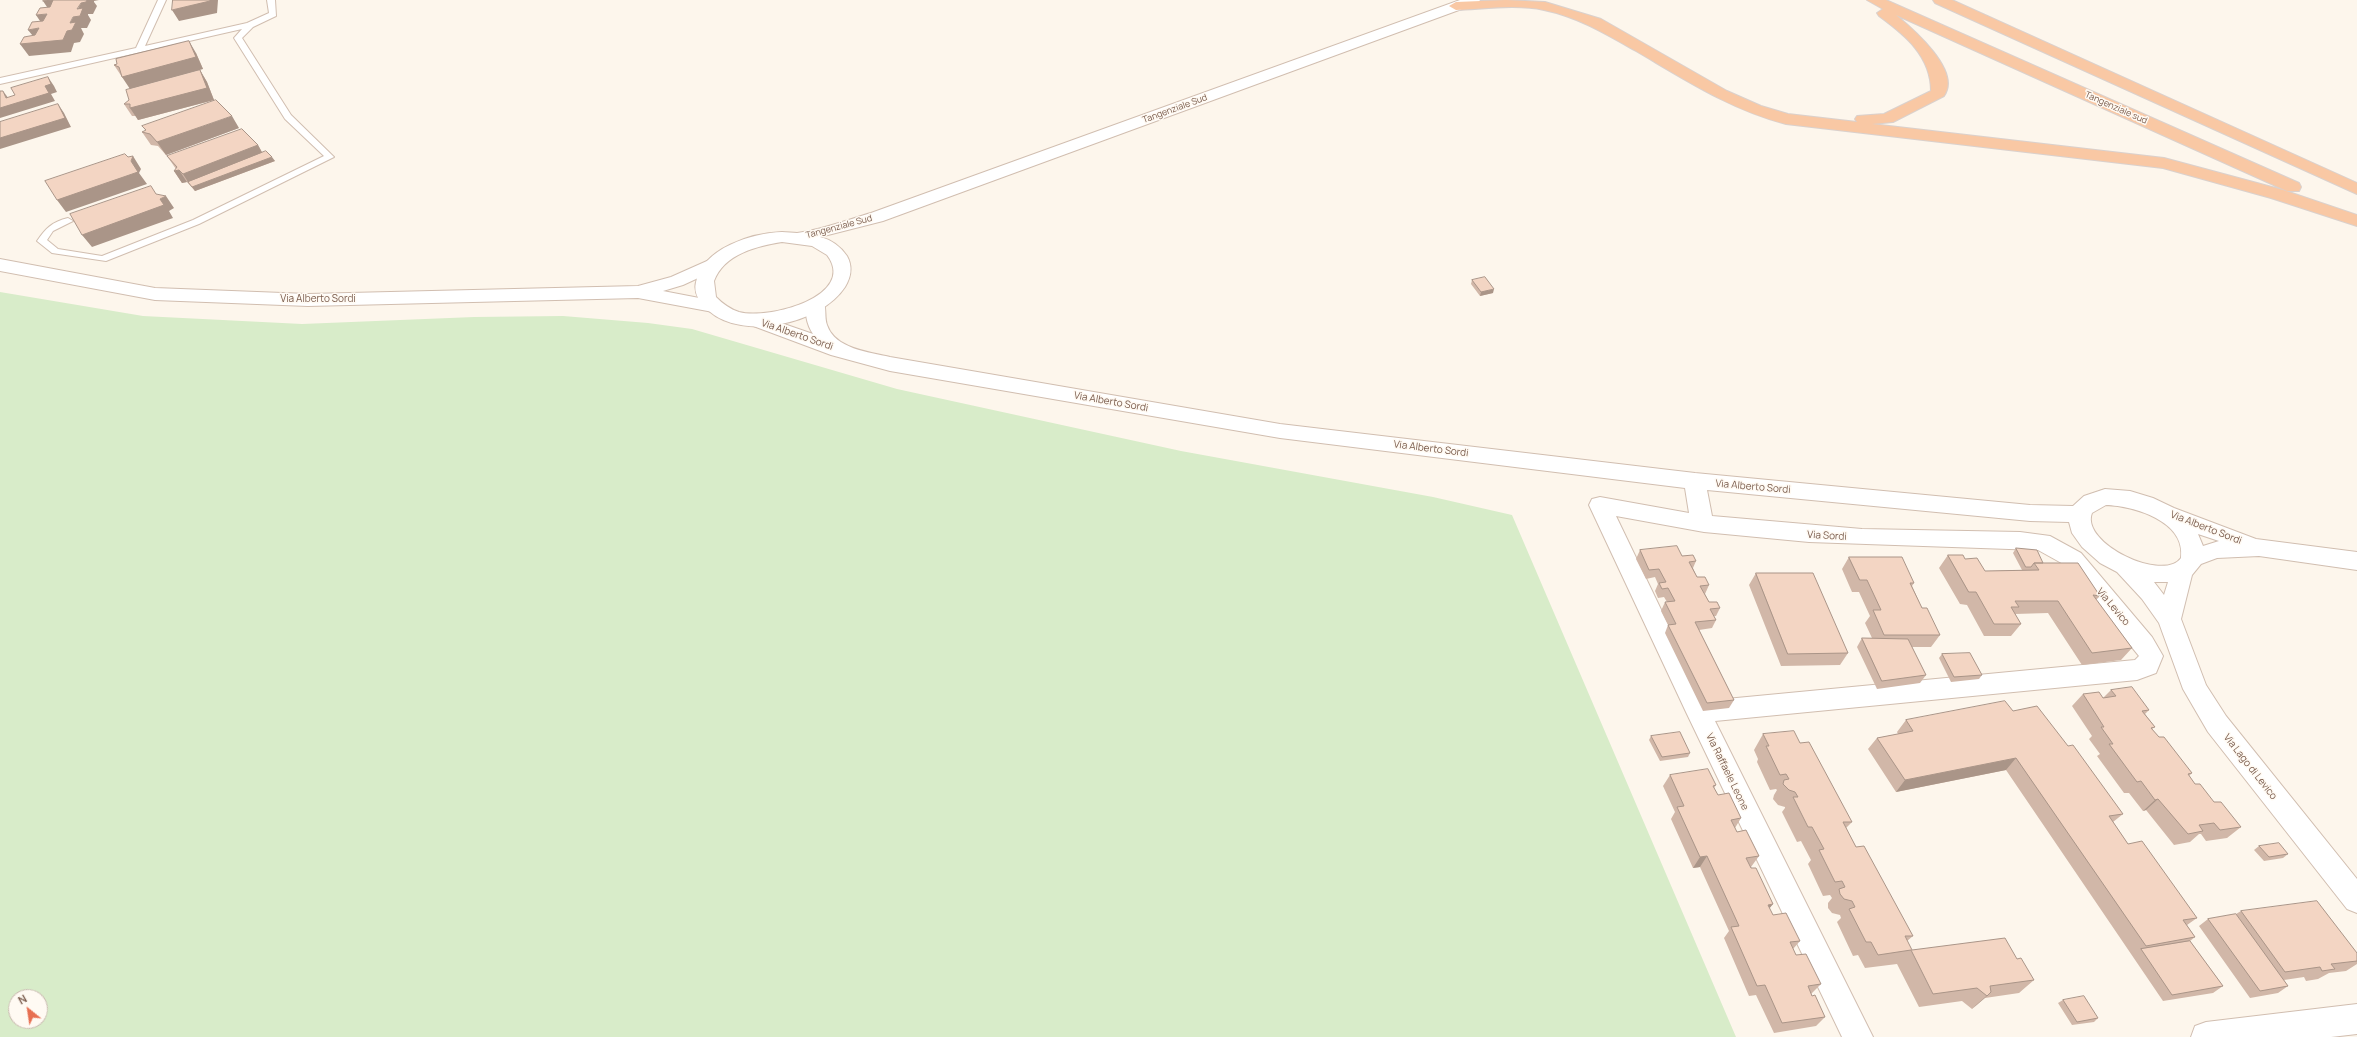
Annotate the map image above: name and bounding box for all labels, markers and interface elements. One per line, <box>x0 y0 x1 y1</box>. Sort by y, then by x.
street label: Tangenziale sud <box>2083 89 2149 127</box>
street label: Tangenziale Sud <box>1141 92 1209 126</box>
street label: Tangenziale Sud <box>805 213 873 241</box>
street label: Via Alberto Sordi <box>280 293 356 305</box>
street label: Via Alberto Sordi <box>759 317 835 353</box>
street label: Via Alberto Sordi <box>1073 390 1149 414</box>
street label: Via Alberto Sordi <box>1393 438 1469 460</box>
street label: Via Alberto Sordi <box>1715 478 1791 496</box>
street label: Via Alberto Sordi <box>2169 509 2243 547</box>
street label: Via Sordi <box>1807 529 1847 543</box>
street label: Via Levico <box>2094 586 2132 628</box>
street label: Via Raffaele Leone <box>1703 732 1751 812</box>
street label: Via Lago di Levico <box>2221 732 2279 802</box>
north arrow <box>8 989 48 1029</box>
text: N <box>15 991 29 1008</box>

